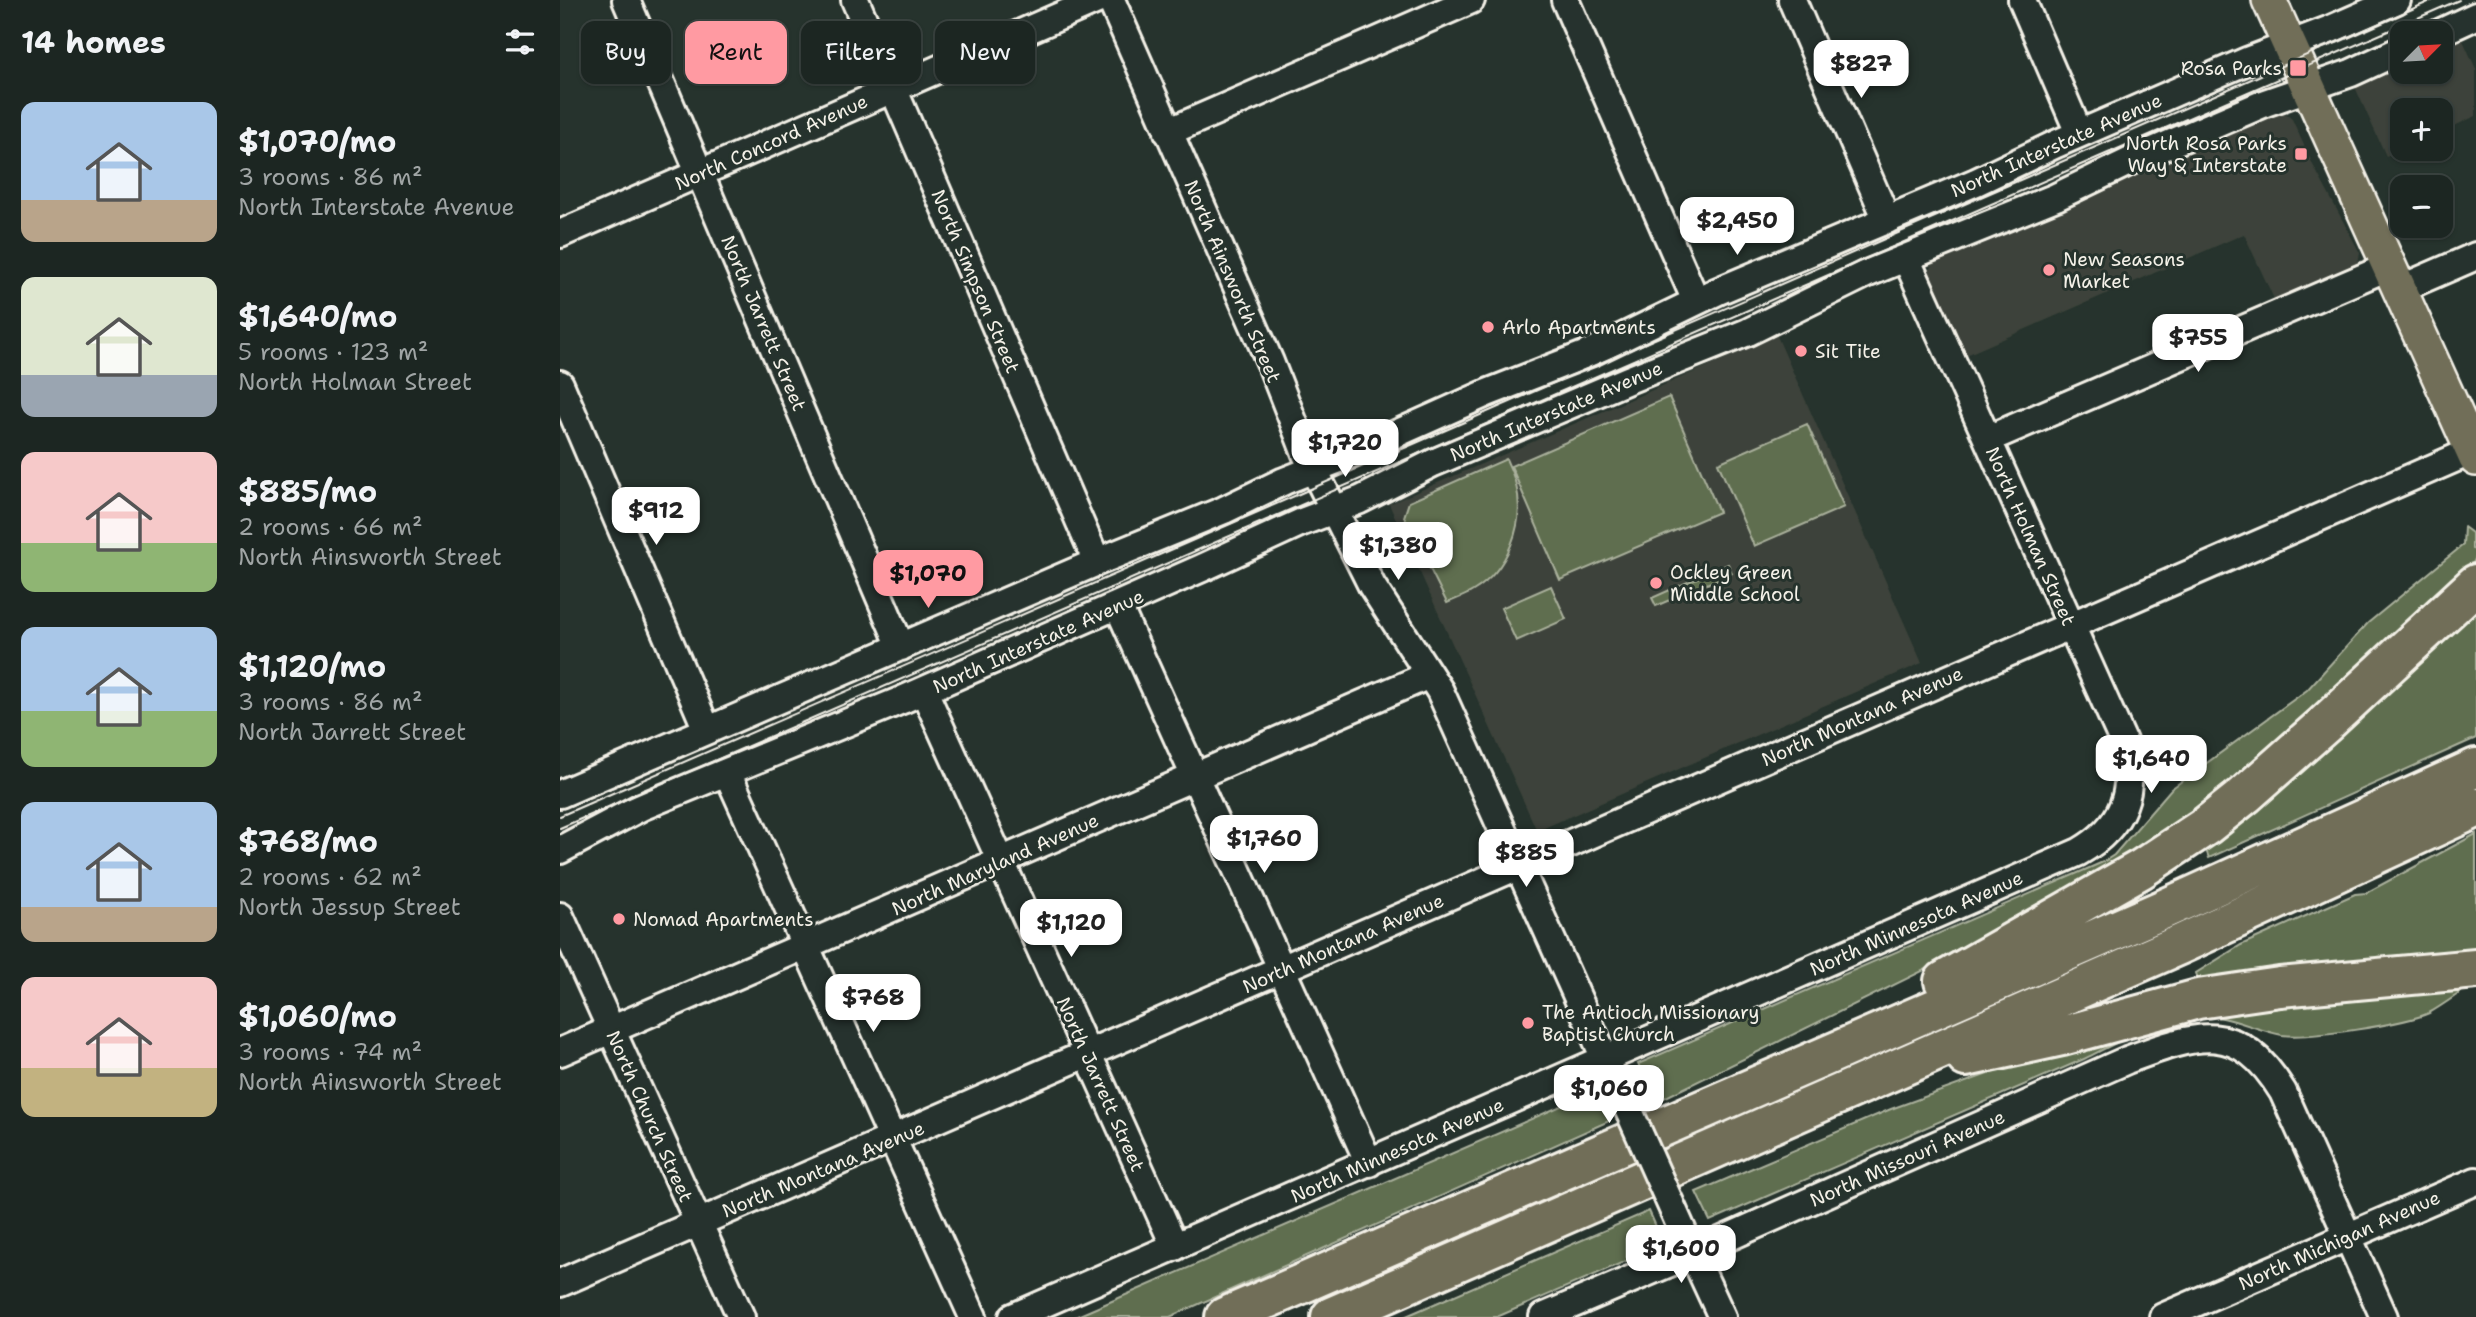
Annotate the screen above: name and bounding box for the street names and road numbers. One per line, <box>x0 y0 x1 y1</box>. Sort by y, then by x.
street label: North Interstate Avenue <box>1947 88 2166 203</box>
street label: North Concord Avenue <box>671 89 872 196</box>
street label: North Ainsworth Street <box>1178 176 1287 386</box>
street label: North Simpson Street <box>925 185 1026 377</box>
street label: North Jarrett Street <box>715 232 812 415</box>
street label: North Interstate Avenue <box>1446 355 1666 468</box>
street label: North Holman Street <box>1980 443 2081 630</box>
street label: North Interstate Avenue <box>929 584 1148 699</box>
street label: North Montana Avenue <box>1758 661 1967 772</box>
street label: North Maryland Avenue <box>888 807 1103 921</box>
street label: North Minnesota Avenue <box>1806 865 2027 982</box>
street label: North Montana Avenue <box>1239 888 1448 999</box>
street label: North Jarrett Street <box>1051 993 1150 1175</box>
street label: North Church Street <box>600 1026 699 1206</box>
street label: North Minnesota Avenue <box>1287 1092 1508 1209</box>
street label: North Missouri Avenue <box>1806 1104 2009 1213</box>
street label: North Montana Avenue <box>718 1115 928 1224</box>
street label: North Michigan Avenue <box>2234 1185 2444 1296</box>

